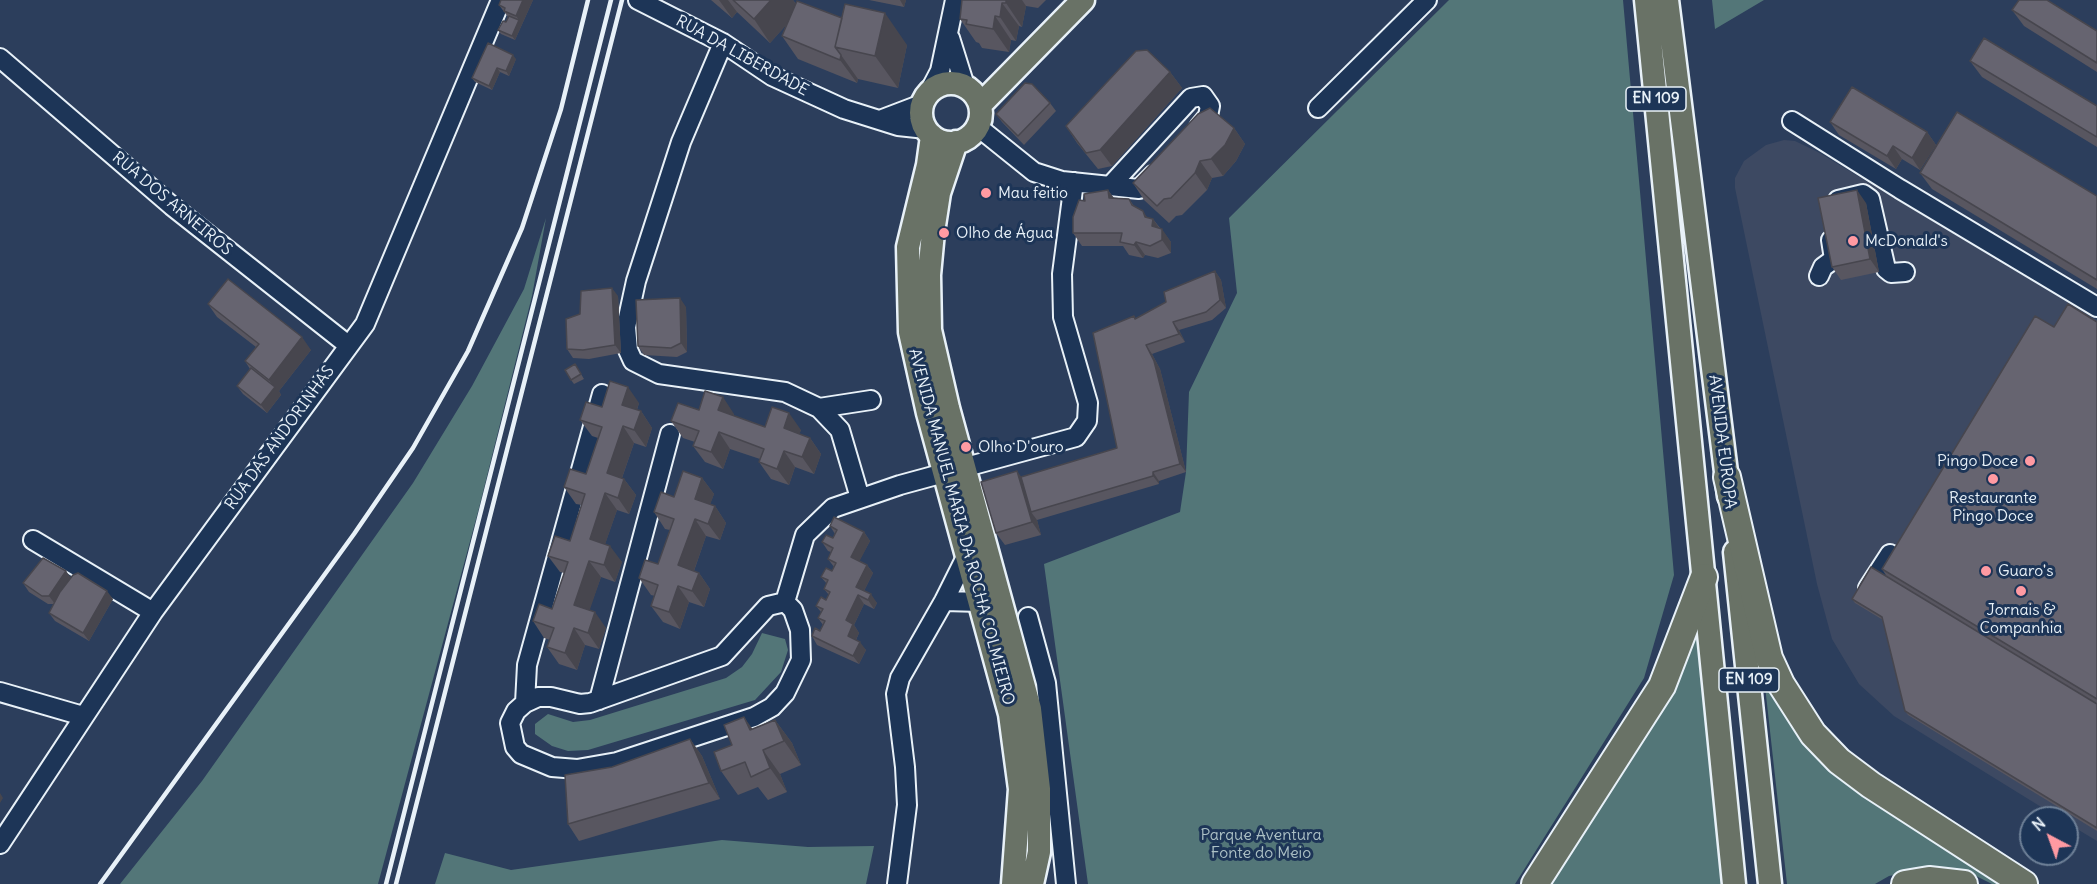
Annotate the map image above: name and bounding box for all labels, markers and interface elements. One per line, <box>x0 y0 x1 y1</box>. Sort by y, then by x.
street label: RUA DA LIBERDADE <box>672 12 812 100</box>
road number: EN 109 <box>1626 87 1686 111</box>
street label: RUA DOS ARNEIROS <box>108 148 236 260</box>
place label: Mau feitio <box>998 183 1068 203</box>
marker: Mau feitio <box>979 186 993 200</box>
place label: Olho de Água <box>956 223 1053 243</box>
marker: Olho de Água <box>937 226 951 240</box>
place label: McDonald's <box>1865 231 1948 251</box>
marker: McDonald's <box>1846 234 1860 248</box>
street label: AVENIDA MANUEL MARIA DA ROCHA COLMIEIRO <box>904 347 1018 707</box>
street label: RUA DAS ANDORINHAS <box>221 362 339 514</box>
street label: AVENIDA EUROPA <box>1704 374 1740 510</box>
place label: Olho D'ouro <box>978 437 1064 457</box>
marker: Olho D'ouro <box>959 440 973 454</box>
place label: Pingo Doce <box>1937 451 2018 471</box>
marker: Pingo Doce <box>2023 454 2037 468</box>
marker: Restaurante Pingo Doce <box>1986 472 2000 486</box>
place label: Restaurante Pingo Doce <box>1949 488 2037 526</box>
place label: Guaro's <box>1998 561 2053 581</box>
marker: Guaro's <box>1979 564 1993 578</box>
marker: Jornais & Companhia <box>2014 584 2028 598</box>
place label: Jornais & Companhia <box>1980 600 2062 638</box>
road number: EN 109 <box>1719 668 1779 692</box>
north arrow <box>2019 806 2079 866</box>
text: N <box>2028 813 2049 835</box>
park label: Parque Aventura Fonte do Meio <box>1200 825 1322 863</box>

